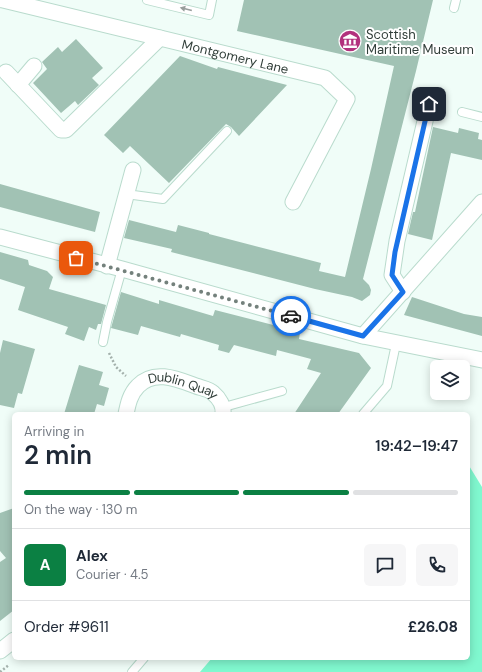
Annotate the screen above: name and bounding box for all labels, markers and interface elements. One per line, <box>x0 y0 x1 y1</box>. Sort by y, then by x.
one-way arrow <box>180 6 192 12</box>
place label: Scottish Maritime Museum <box>366 26 474 58</box>
museum icon: Scottish Maritime Museum <box>337 28 363 54</box>
street label: Montgomery Lane <box>180 35 290 77</box>
pin <box>412 87 446 121</box>
icon: home <box>418 93 440 115</box>
pin <box>59 241 93 275</box>
icon: bag <box>65 247 87 269</box>
courier <box>271 296 311 336</box>
icon: car <box>280 305 302 327</box>
map controls <box>430 360 470 400</box>
button: layers <box>430 360 470 400</box>
street label: Dublin Quay <box>146 368 223 403</box>
text: Arriving in <box>24 423 84 440</box>
text: 19:42–19:47 <box>375 436 458 456</box>
text: 2 min <box>24 438 92 472</box>
text: On the way · 130 m <box>24 501 137 518</box>
button: chat <box>364 544 406 586</box>
button: phone <box>416 544 458 586</box>
text: Alex <box>76 546 108 566</box>
text: A <box>40 555 50 575</box>
text: Courier · 4.5 <box>76 566 149 583</box>
text: Order #9611 <box>24 617 109 637</box>
text: £26.08 <box>408 617 458 637</box>

